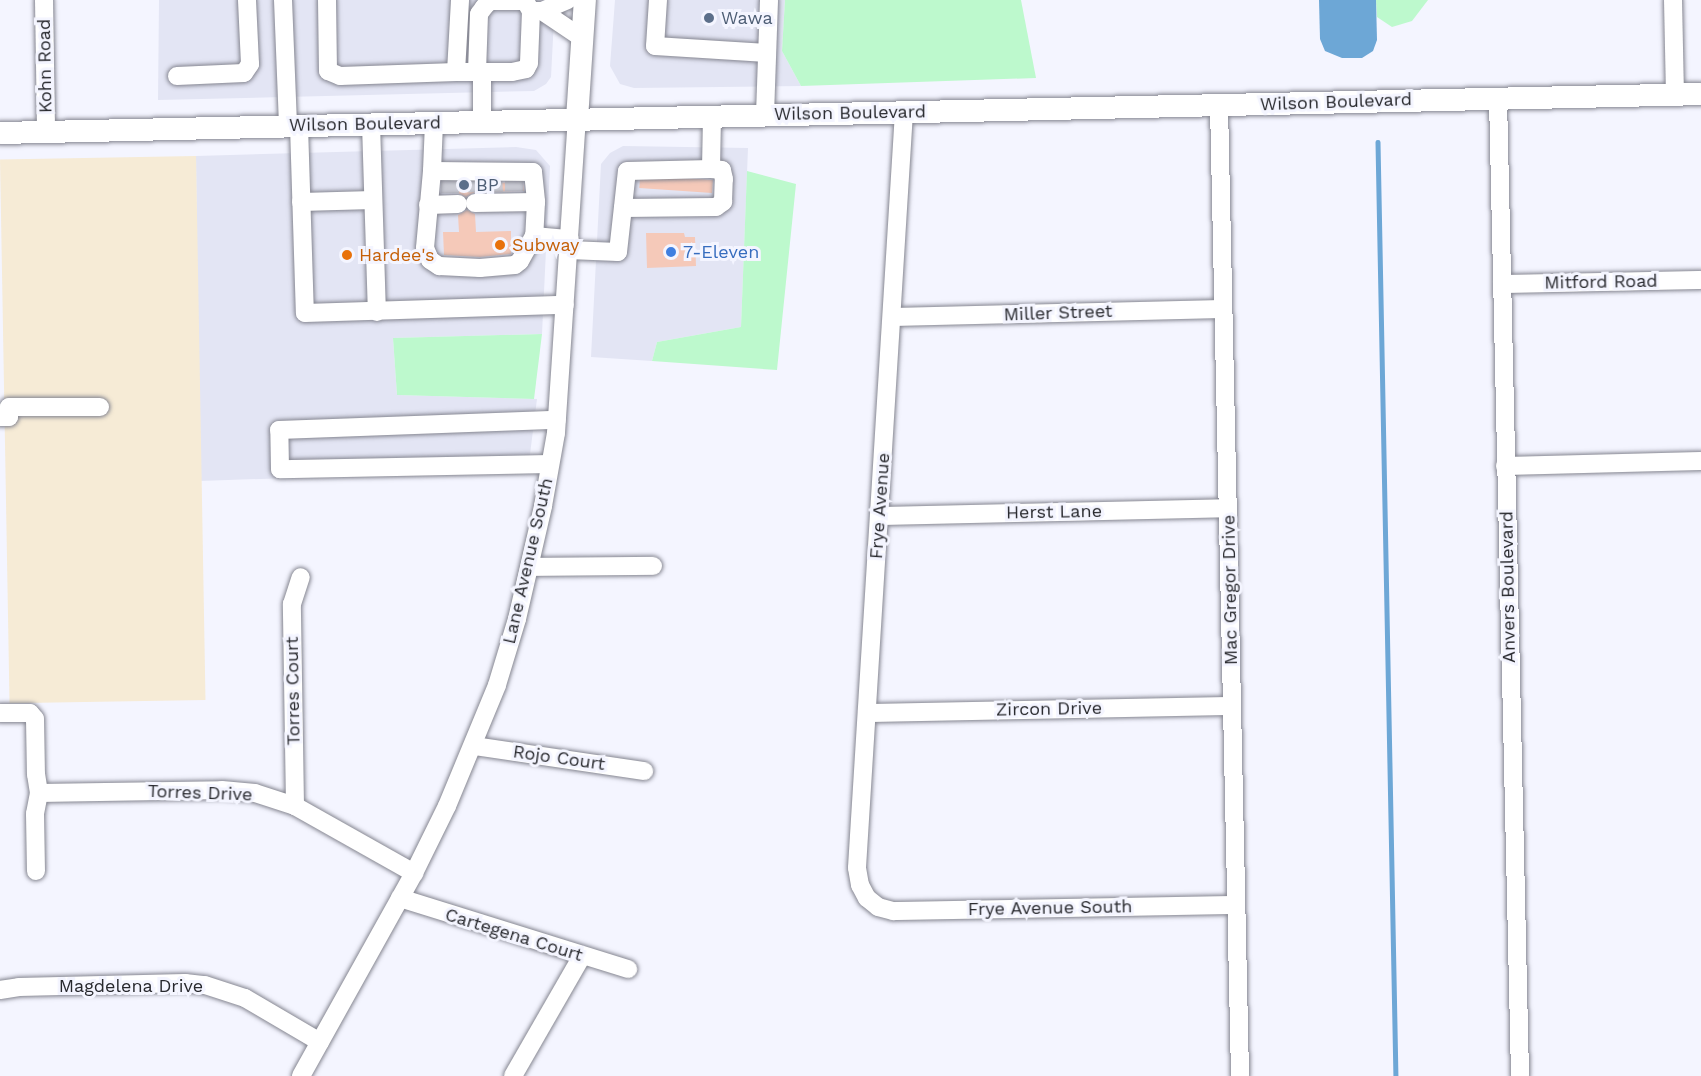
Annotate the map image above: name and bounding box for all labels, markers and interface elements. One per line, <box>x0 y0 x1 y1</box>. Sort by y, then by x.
place label: Wawa <box>721 7 773 29</box>
marker: Wawa <box>702 11 716 25</box>
street label: Kohn Road <box>33 19 57 113</box>
street label: Wilson Boulevard <box>1260 89 1412 115</box>
street label: Wilson Boulevard <box>774 101 926 125</box>
street label: Wilson Boulevard <box>289 112 441 136</box>
place label: BP <box>476 174 499 196</box>
marker: BP <box>457 178 471 192</box>
place label: Subway <box>512 234 579 256</box>
marker: Subway <box>493 238 507 252</box>
place label: 7-Eleven <box>683 241 759 263</box>
place label: Hardee's <box>359 244 435 266</box>
marker: 7-Eleven <box>664 245 678 259</box>
marker: Hardee's <box>340 248 354 262</box>
street label: Mitford Road <box>1544 270 1658 294</box>
street label: Miller Street <box>1003 300 1113 326</box>
street label: Frye Avenue <box>865 452 895 560</box>
street label: Lane Avenue South <box>498 475 558 647</box>
street label: Herst Lane <box>1006 500 1102 524</box>
street label: Anvers Boulevard <box>1496 511 1520 663</box>
street label: Mac Gregor Drive <box>1218 514 1242 666</box>
street label: Torres Court <box>281 636 305 746</box>
street label: Zircon Drive <box>996 697 1102 721</box>
street label: Rojo Court <box>512 741 606 775</box>
street label: Torres Drive <box>147 780 253 806</box>
street label: Frye Avenue South <box>967 896 1133 920</box>
street label: Cartegena Court <box>442 904 586 966</box>
street label: Magdelena Drive <box>59 975 203 997</box>

